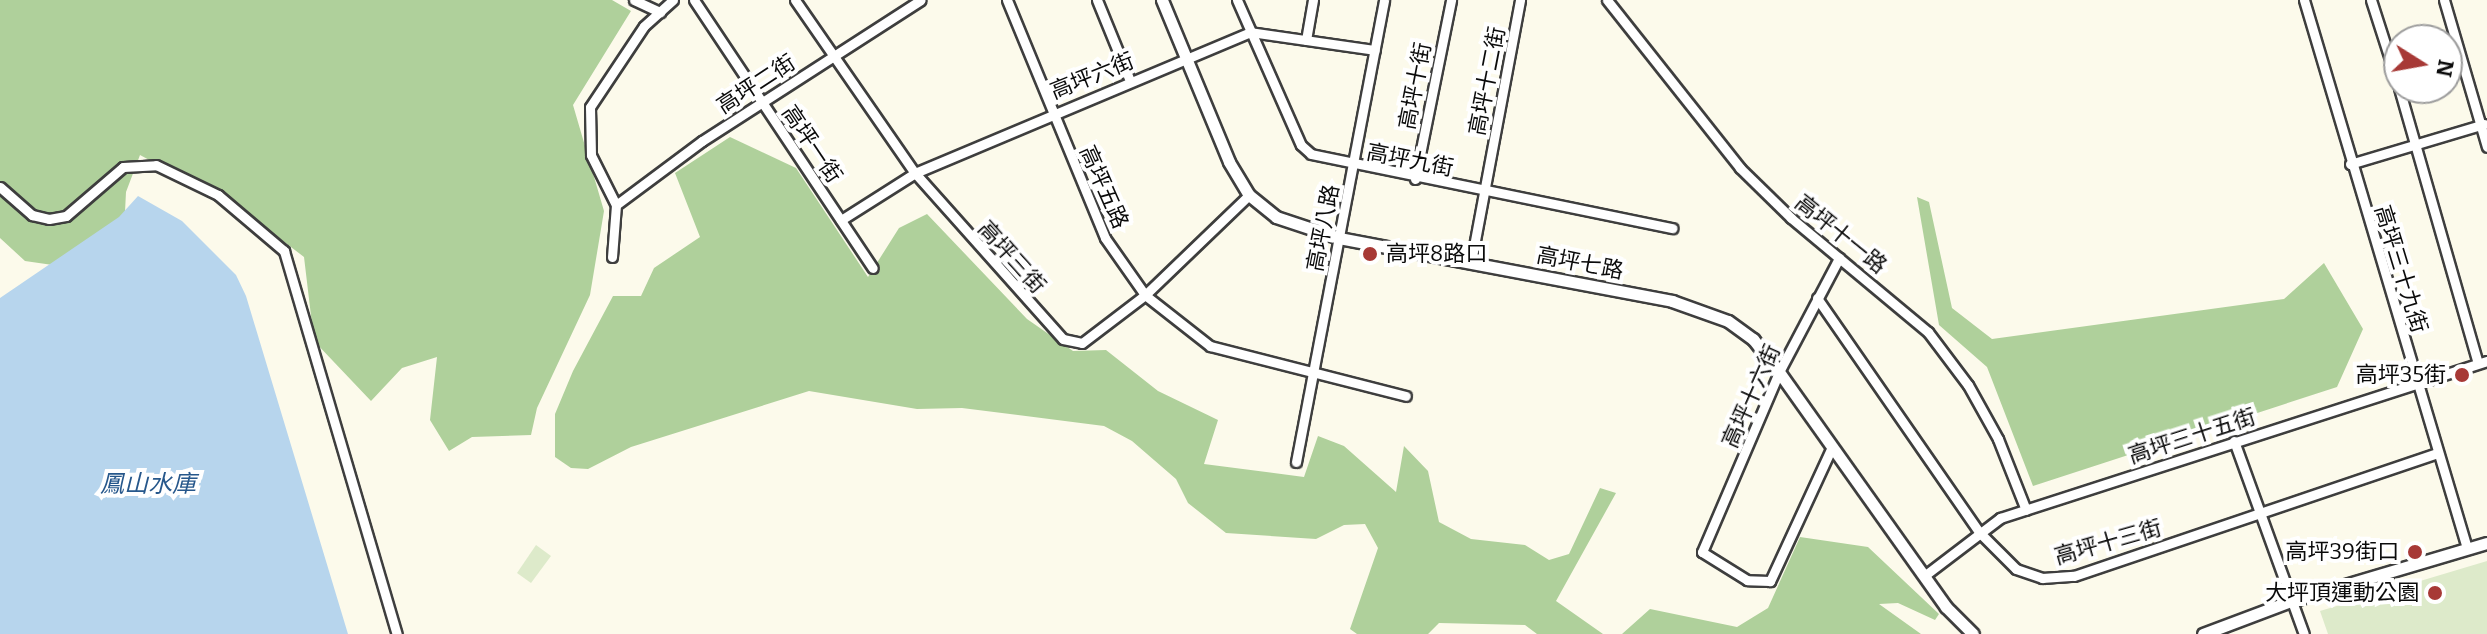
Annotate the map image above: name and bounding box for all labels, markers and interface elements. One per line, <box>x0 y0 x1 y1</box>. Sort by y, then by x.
street label: 高坪十二街 <box>1464 24 1510 138</box>
north arrow <box>2383 24 2463 104</box>
street label: 高坪十街 <box>1394 40 1436 132</box>
street label: 高坪六街 <box>1046 47 1138 105</box>
street label: 高坪二街 <box>712 49 800 119</box>
text: N <box>2430 57 2460 79</box>
street label: 高坪一街 <box>776 100 848 188</box>
street label: 高坪九街 <box>1364 139 1456 181</box>
street label: 高坪五路 <box>1074 141 1134 233</box>
street label: 高坪八路 <box>1302 182 1344 274</box>
street label: 高坪十一路 <box>1790 189 1892 279</box>
street label: 高坪三十九街 <box>2369 202 2433 336</box>
street label: 高坪三街 <box>973 215 1051 299</box>
place label: 高坪8路口 <box>1386 241 1487 267</box>
street label: 高坪七路 <box>1534 242 1626 284</box>
marker: 高坪8路口 <box>1361 245 1379 263</box>
street label: 高坪十六街 <box>1717 340 1785 452</box>
place label: 高坪35街 <box>2356 362 2446 388</box>
marker: 高坪35街 <box>2453 366 2471 384</box>
street label: 高坪三十五街 <box>2125 403 2259 469</box>
water label: 鳳山水庫 <box>100 471 196 499</box>
street label: 高坪十三街 <box>2051 514 2165 570</box>
place label: 高坪39街口 <box>2286 539 2399 565</box>
marker: 高坪39街口 <box>2406 543 2424 561</box>
place label: 大坪頂運動公園 <box>2265 580 2419 606</box>
marker: 大坪頂運動公園 <box>2426 584 2444 602</box>

